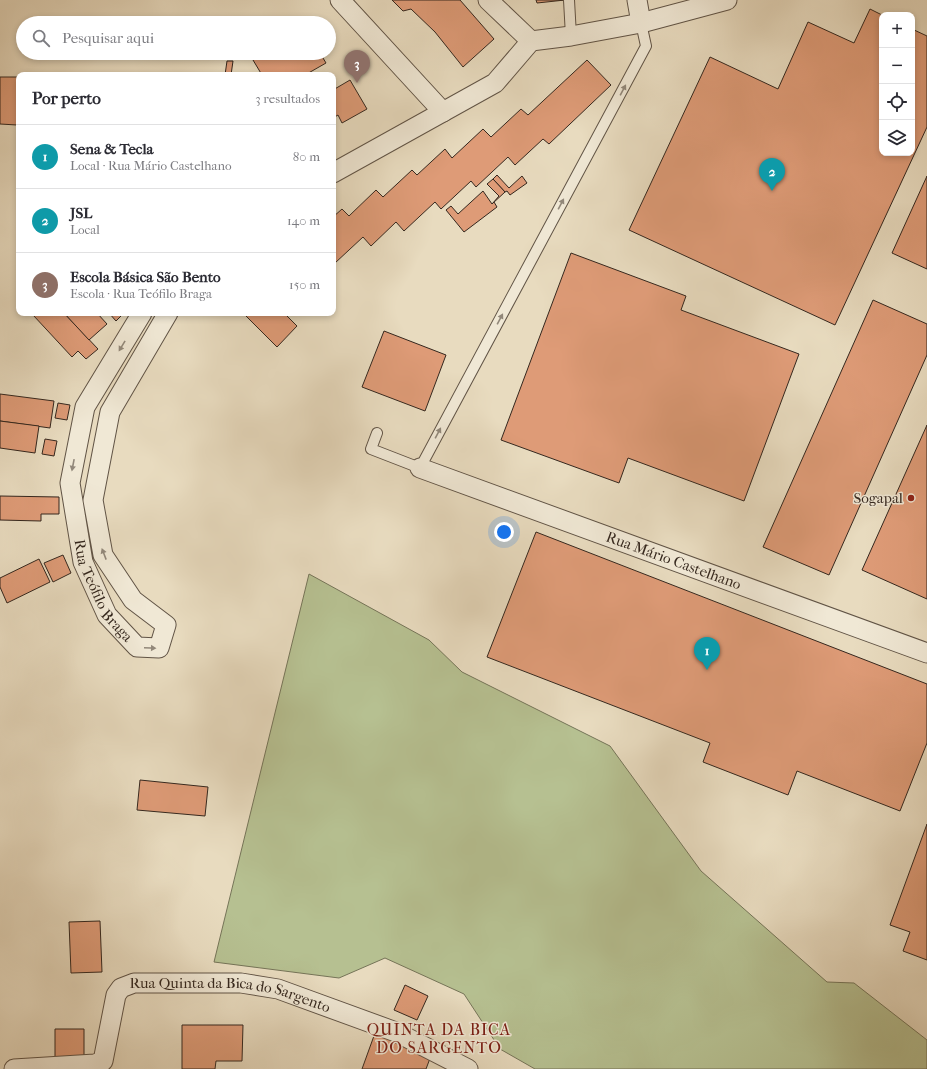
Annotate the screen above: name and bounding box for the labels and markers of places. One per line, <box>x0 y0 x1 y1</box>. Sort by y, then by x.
pin: 3 <box>344 50 370 83</box>
pin: 2 <box>759 158 785 191</box>
place label: Sogapal <box>853 489 903 507</box>
marker: Sogapal <box>906 493 916 503</box>
pin: 1 <box>694 637 720 670</box>

